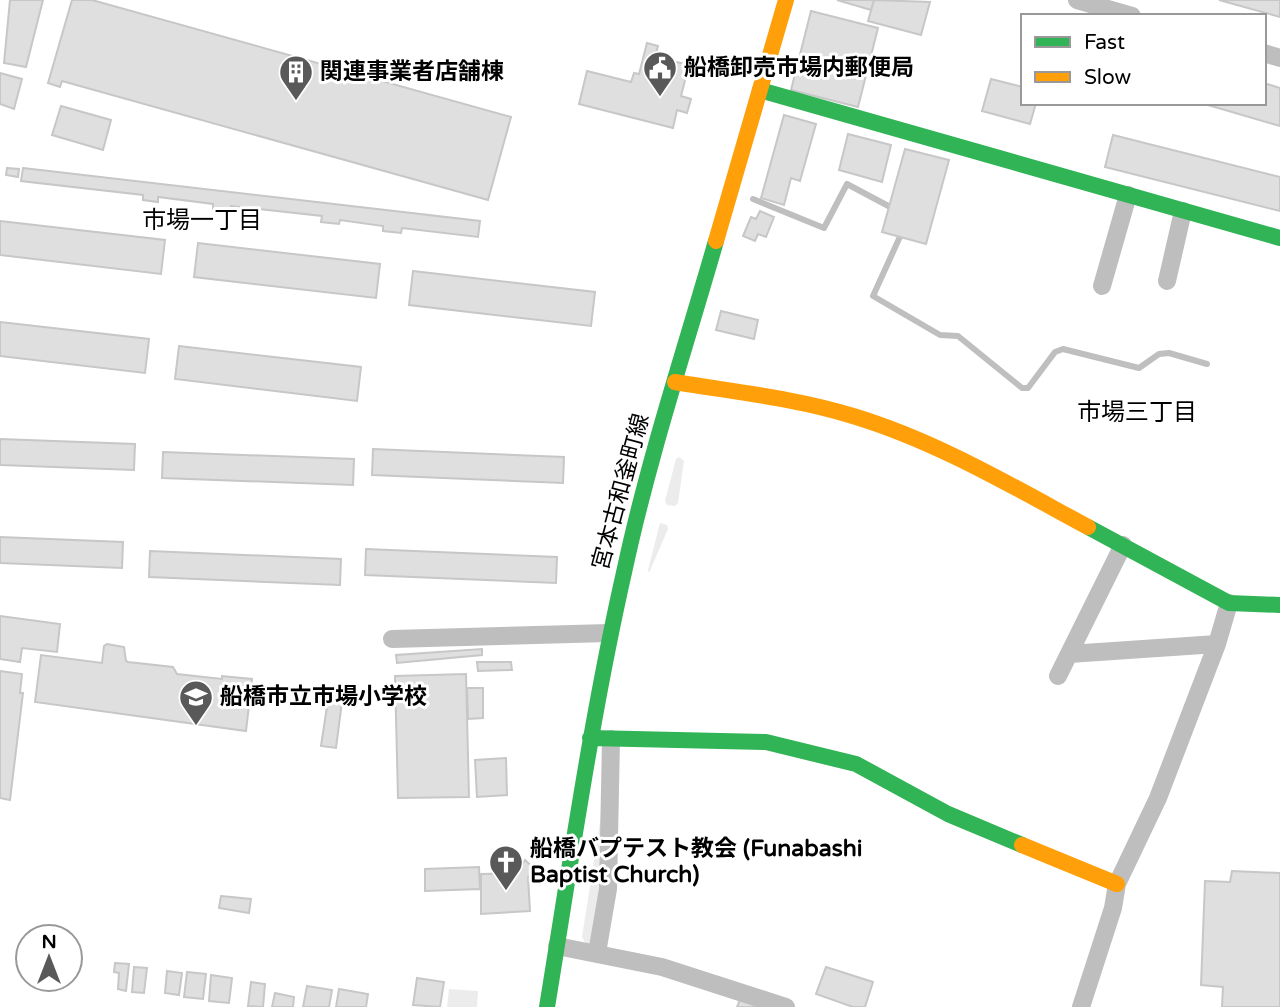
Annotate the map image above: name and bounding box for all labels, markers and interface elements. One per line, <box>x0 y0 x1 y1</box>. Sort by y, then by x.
legend <box>1021 14 1266 105</box>
text: Fast <box>1084 30 1125 55</box>
public building icon: 船橋卸売市場内郵便局 <box>641 49 679 98</box>
building icon: 関連事業者店舗棟 <box>277 53 315 102</box>
place label: 船橋卸売市場内郵便局 <box>684 54 914 82</box>
place label: 関連事業者店舗棟 <box>320 58 504 86</box>
text: Slow <box>1084 65 1132 90</box>
district label: 市場一丁目 <box>142 206 262 235</box>
district label: 市場三丁目 <box>1077 398 1197 427</box>
street label: 宮本古和釜町線 <box>587 411 655 573</box>
school or university icon: 船橋市立市場小学校 <box>177 678 215 727</box>
place label: 船橋市立市場小学校 <box>220 683 427 711</box>
place label: 船橋バプテスト教会 (Funabashi Baptist Church) <box>530 835 863 889</box>
church icon: 船橋バプテスト教会 (Funabashi Baptist Church) <box>487 843 525 892</box>
north arrow <box>14 923 84 993</box>
text: N <box>41 931 57 953</box>

